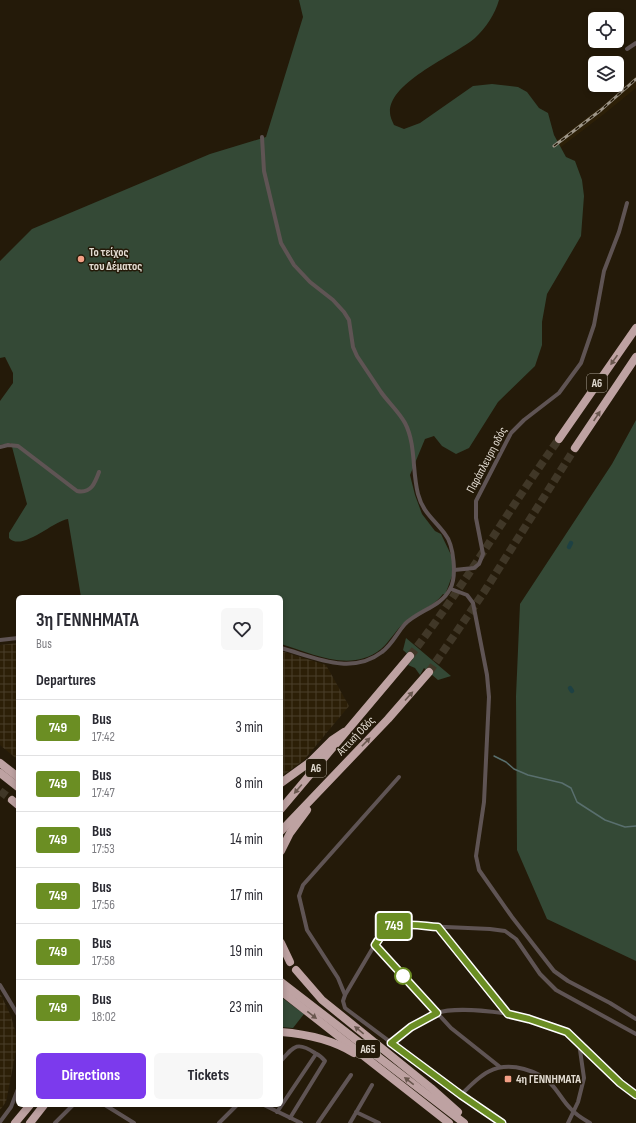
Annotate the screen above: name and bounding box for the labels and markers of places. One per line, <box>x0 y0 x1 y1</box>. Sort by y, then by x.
place label: Το τείχος του Δέματος <box>89 245 142 274</box>
marker: Το τείχος του Δέματος <box>76 254 86 264</box>
unlabelled marker <box>394 967 412 985</box>
place label: 4η ΓΕΝΝΗΜΑΤΑ <box>516 1072 581 1087</box>
marker: 4η ΓΕΝΝΗΜΑΤΑ <box>503 1074 513 1084</box>

